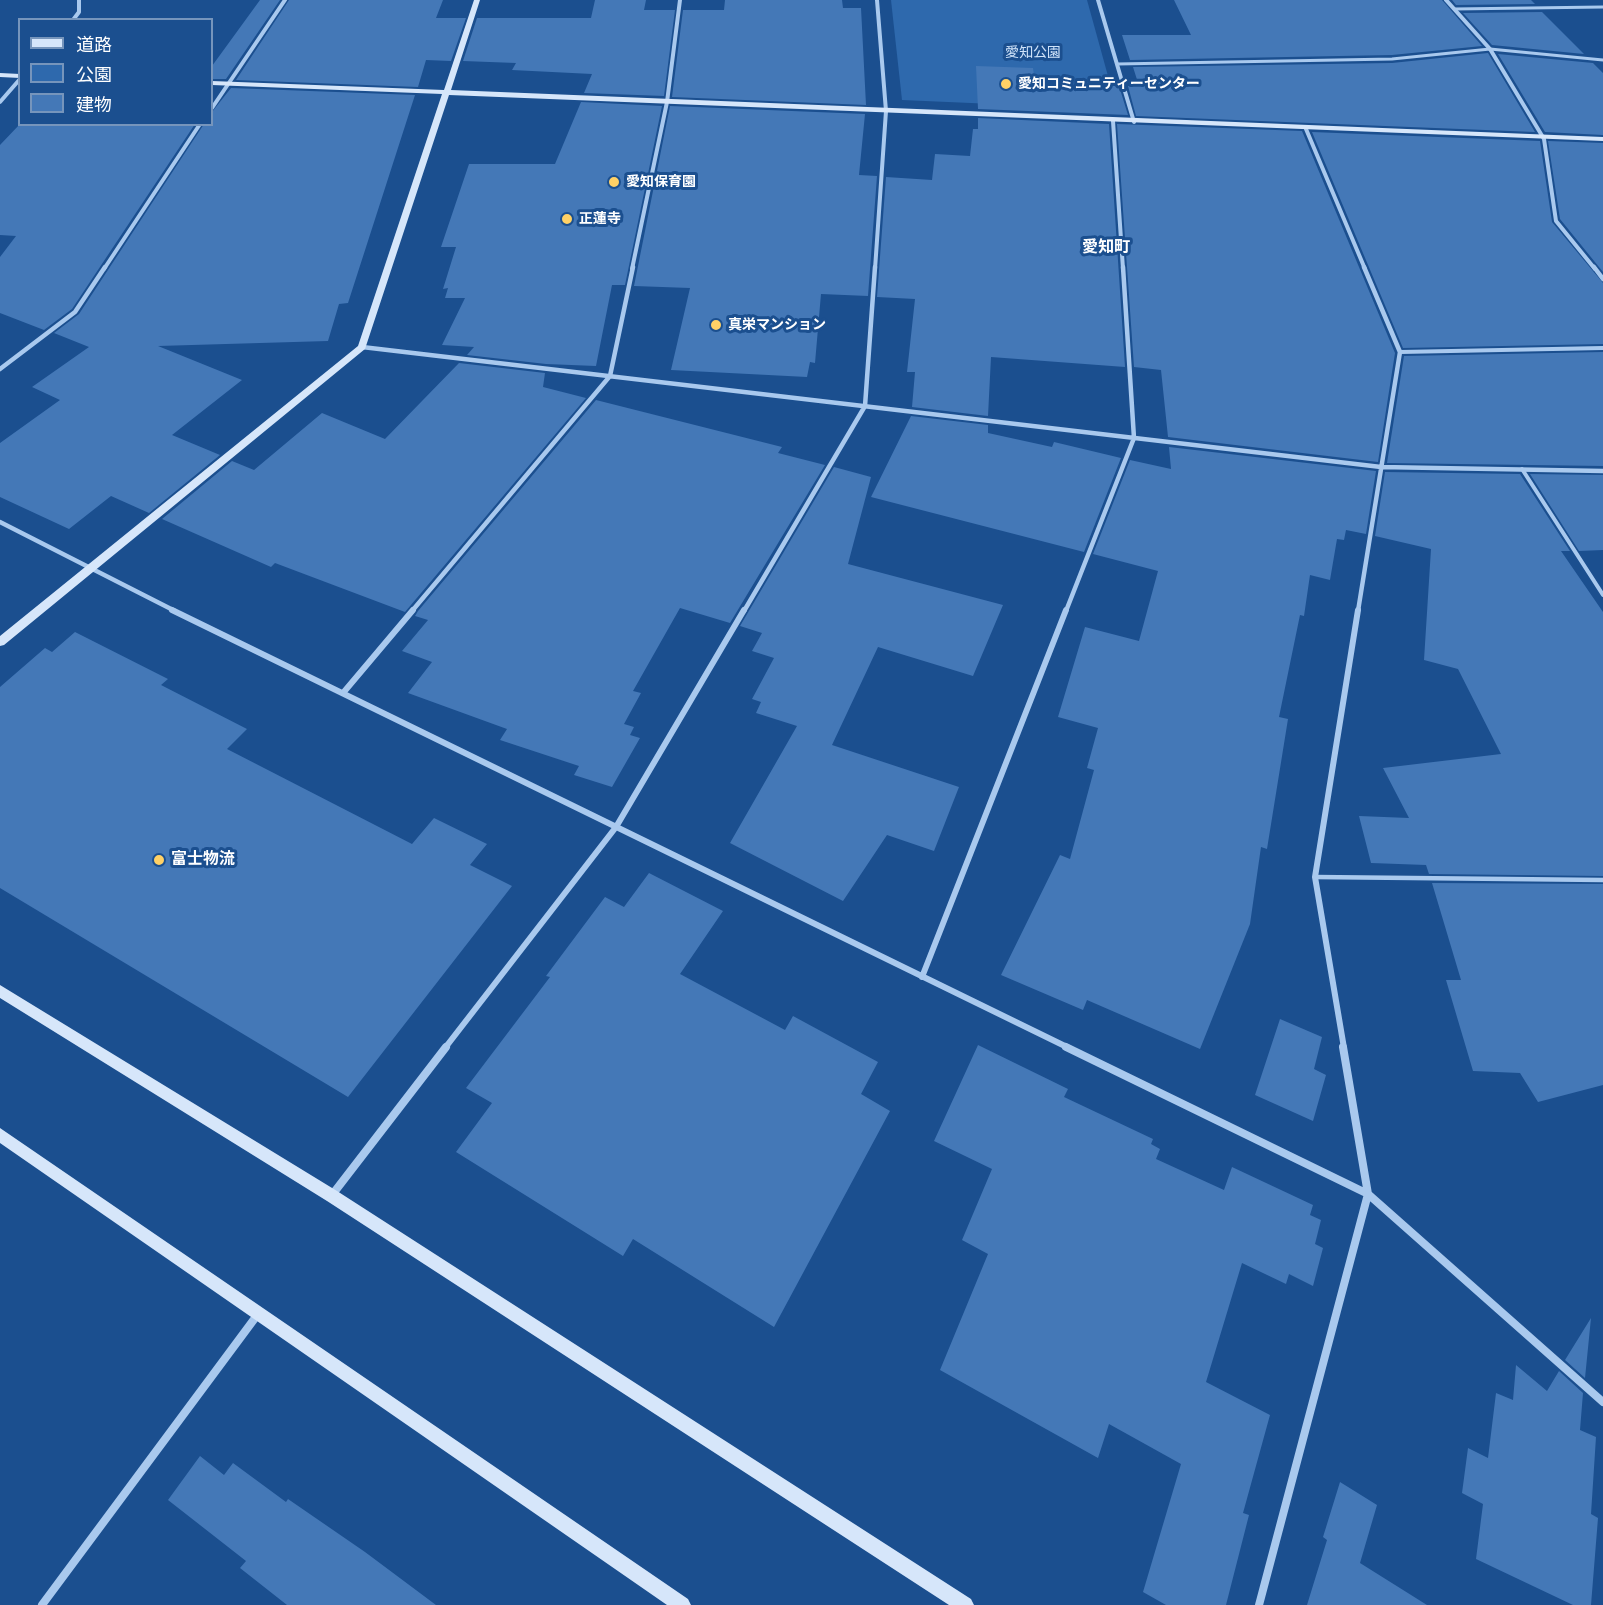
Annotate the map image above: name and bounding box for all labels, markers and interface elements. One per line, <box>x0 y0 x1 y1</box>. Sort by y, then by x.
legend <box>18 18 213 126</box>
text: 道路 <box>76 34 112 55</box>
park label: 愛知公園 <box>1005 45 1061 61</box>
text: 公園 <box>76 64 112 85</box>
place label: 愛知コミュニティーセンター <box>1018 76 1200 92</box>
marker: 愛知コミュニティーセンター <box>999 77 1013 91</box>
text: 建物 <box>76 94 112 115</box>
place label: 愛知保育園 <box>626 174 696 190</box>
marker: 愛知保育園 <box>607 175 621 189</box>
place label: 正蓮寺 <box>579 211 621 227</box>
marker: 正蓮寺 <box>560 212 574 226</box>
district label: 愛知町 <box>1082 238 1130 258</box>
place label: 真栄マンション <box>728 317 826 333</box>
marker: 真栄マンション <box>709 318 723 332</box>
place label: 富士物流 <box>171 850 235 870</box>
marker: 富士物流 <box>152 853 166 867</box>

